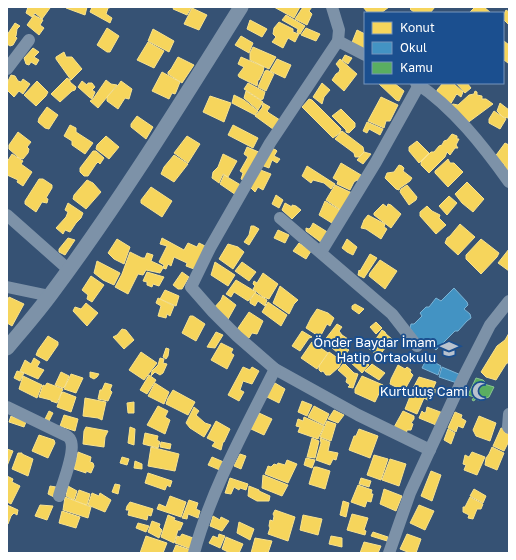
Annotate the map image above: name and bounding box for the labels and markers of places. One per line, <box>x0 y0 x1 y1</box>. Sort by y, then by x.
place label: Önder Baydar İmam Hatip Ortaokulu <box>314 334 436 365</box>
school or university icon: Önder Baydar İmam Hatip Ortaokulu <box>439 339 459 359</box>
mosque icon: Kurtuluş Cami <box>471 381 491 401</box>
place label: Kurtuluş Cami <box>380 383 468 399</box>

